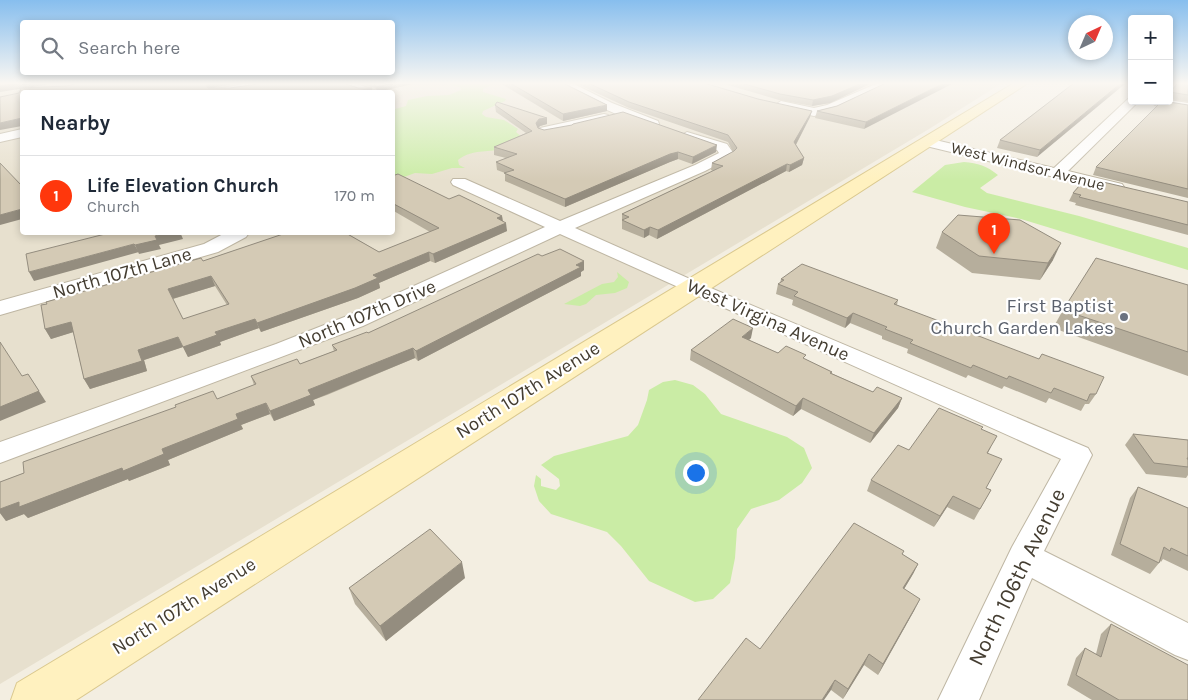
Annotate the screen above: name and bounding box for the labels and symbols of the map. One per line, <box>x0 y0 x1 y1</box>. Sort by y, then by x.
north arrow <box>1068 15 1113 60</box>
street label: West Windsor Avenue <box>949 138 1107 194</box>
pin: 1 <box>978 213 1010 254</box>
street label: North 107th Lane <box>50 243 194 303</box>
street label: West Virgina Avenue <box>683 274 853 366</box>
street label: North 107th Drive <box>295 275 439 353</box>
place label: First Baptist Church Garden Lakes <box>930 295 1114 339</box>
marker: First Baptist Church Garden Lakes <box>1118 311 1130 323</box>
street label: North 107th Avenue <box>452 337 604 443</box>
your location <box>683 460 709 486</box>
street label: North 106th Avenue <box>963 484 1071 670</box>
street label: North 107th Avenue <box>108 553 260 659</box>

